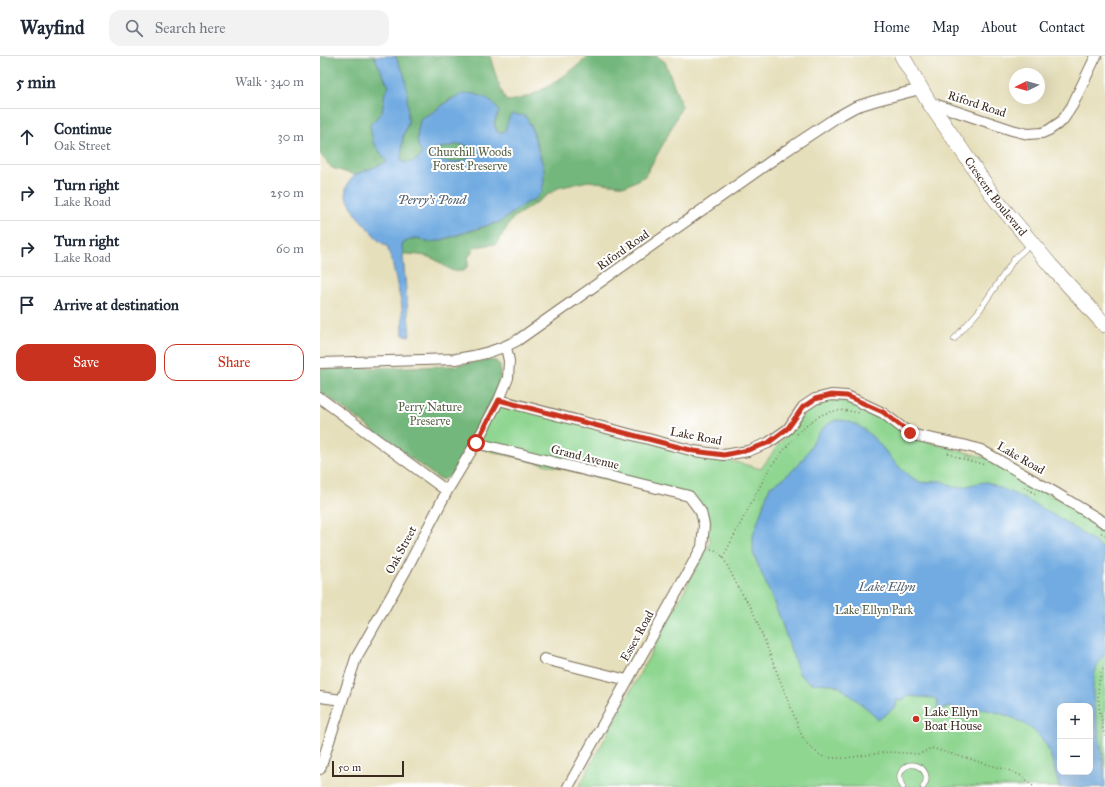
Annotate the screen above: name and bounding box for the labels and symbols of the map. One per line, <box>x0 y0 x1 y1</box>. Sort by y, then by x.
north arrow <box>1009 68 1045 104</box>
street label: Riford Road <box>946 88 1008 120</box>
park label: Churchill Woods Forest Preserve <box>428 145 512 173</box>
street label: Crescent Boulevard <box>962 154 1030 239</box>
water label: Perry's Pond <box>398 192 467 208</box>
street label: Riford Road <box>594 227 652 273</box>
park label: Perry Nature Preserve <box>398 400 462 428</box>
street label: Lake Road <box>669 424 723 448</box>
route end <box>901 424 919 442</box>
route start <box>467 434 485 452</box>
street label: Lake Road <box>995 439 1047 477</box>
street label: Grand Avenue <box>550 442 620 472</box>
street label: Oak Street <box>383 523 420 576</box>
water label: Lake Ellyn <box>857 579 916 595</box>
park label: Lake Ellyn Park <box>835 603 914 617</box>
street label: Essex Road <box>617 608 657 664</box>
place label: Lake Ellyn Boat House <box>924 705 982 733</box>
marker: Lake Ellyn Boat House <box>911 714 921 724</box>
scale bar <box>332 759 404 778</box>

